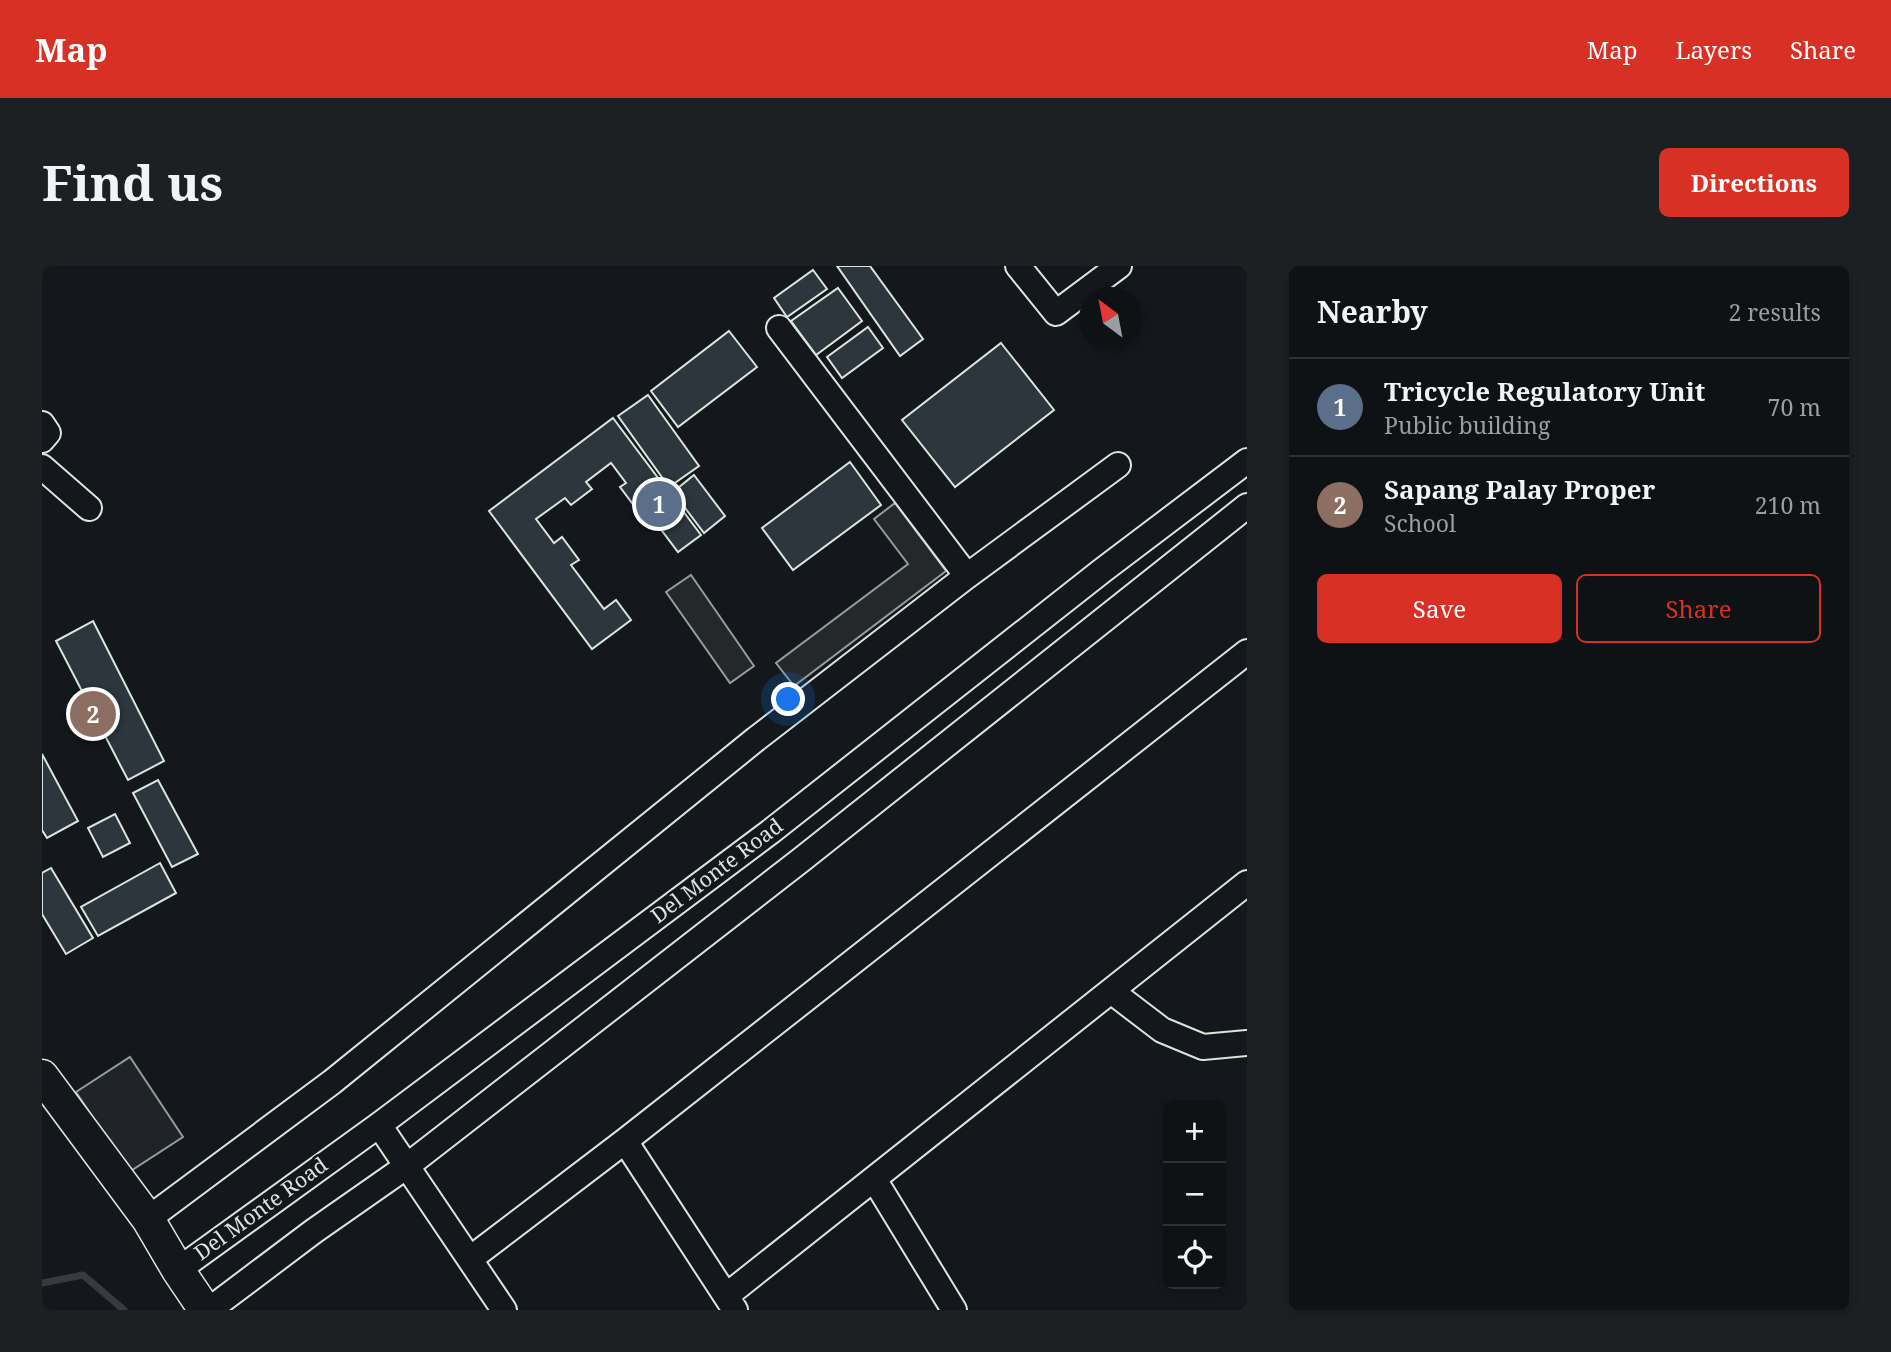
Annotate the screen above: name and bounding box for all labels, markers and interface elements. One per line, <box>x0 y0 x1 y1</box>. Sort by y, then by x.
text: Map <box>35 27 108 72</box>
text: Map <box>1587 33 1638 66</box>
text: Layers <box>1676 33 1752 66</box>
text: Share <box>1790 33 1856 66</box>
button: Directions <box>1659 148 1849 217</box>
text: Find us <box>42 149 223 215</box>
north arrow <box>1079 287 1142 350</box>
text: Nearby <box>1317 291 1428 332</box>
text: 2 results <box>1728 296 1821 328</box>
text: Tricycle Regulatory Unit <box>1384 373 1705 409</box>
text: 1 <box>1334 391 1347 423</box>
text: 70 m <box>1768 391 1821 423</box>
text: Public building <box>1384 409 1550 441</box>
text: Sapang Palay Proper <box>1384 471 1655 507</box>
pin: 1 <box>636 478 682 530</box>
text: 2 <box>1334 489 1347 521</box>
text: 210 m <box>1755 489 1821 521</box>
text: School <box>1384 507 1456 539</box>
button: Save <box>1317 574 1562 643</box>
button: Share <box>1576 574 1821 643</box>
your location <box>771 682 805 716</box>
pin: 2 <box>70 688 116 740</box>
street label: Del Monte Road <box>645 811 788 929</box>
map controls <box>1163 1100 1226 1289</box>
button: + <box>1163 1100 1226 1163</box>
street label: Del Monte Road <box>188 1150 333 1266</box>
button: − <box>1163 1163 1226 1226</box>
button: locate <box>1163 1226 1226 1289</box>

